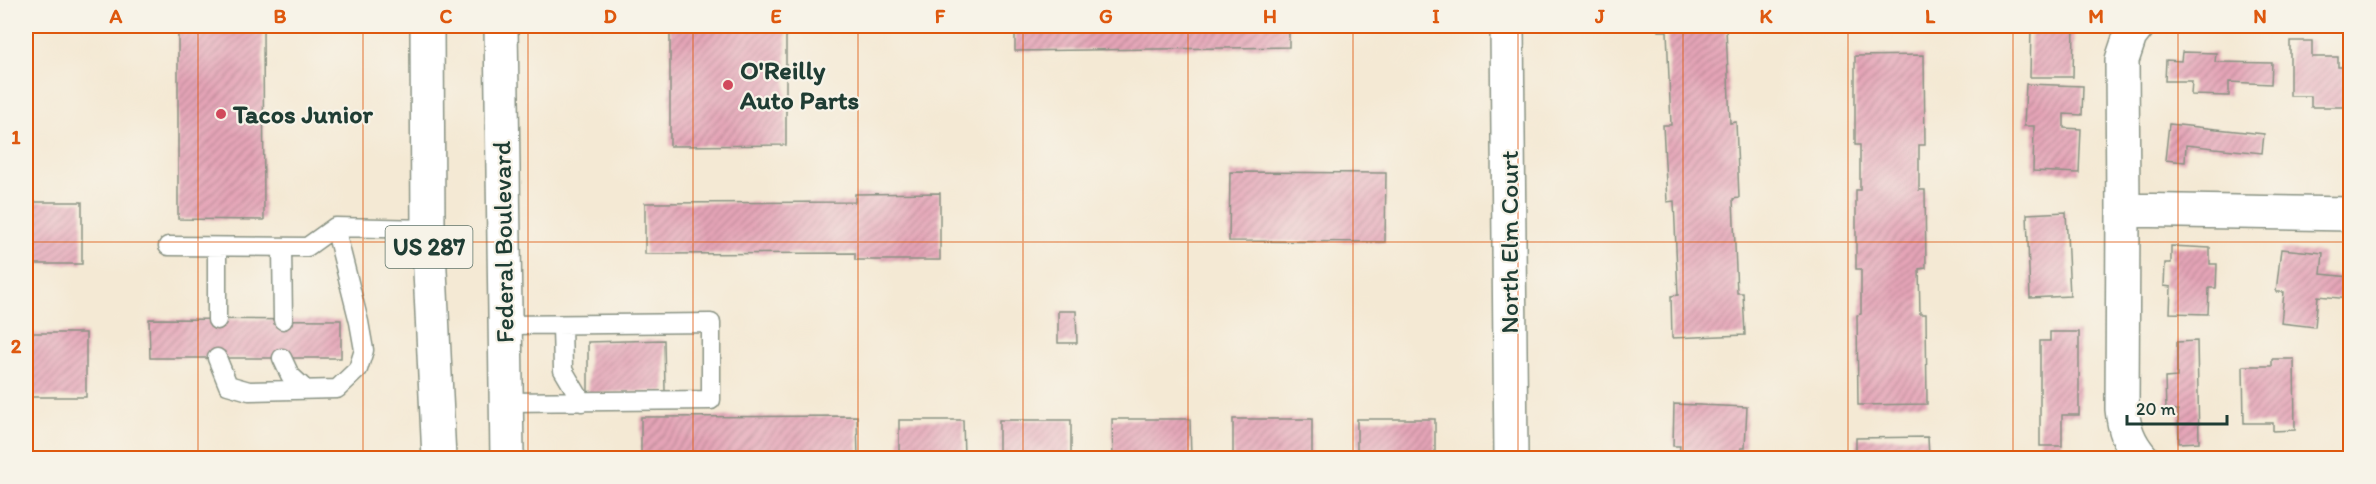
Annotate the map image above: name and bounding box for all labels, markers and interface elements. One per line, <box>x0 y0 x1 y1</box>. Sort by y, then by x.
text: A <box>109 4 123 28</box>
text: B <box>274 4 287 28</box>
text: C <box>440 4 453 28</box>
text: D <box>603 4 617 28</box>
text: E <box>770 4 782 28</box>
text: F <box>935 4 946 28</box>
text: G <box>1099 4 1113 28</box>
text: H <box>1263 4 1277 28</box>
text: I <box>1432 4 1440 28</box>
text: J <box>1594 4 1605 28</box>
text: K <box>1760 4 1774 28</box>
text: L <box>1925 4 1936 28</box>
text: M <box>2088 4 2104 28</box>
text: N <box>2253 4 2267 28</box>
place label: O'Reilly Auto Parts <box>739 54 859 116</box>
marker: O'Reilly Auto Parts <box>721 78 735 92</box>
place label: Tacos Junior <box>232 98 373 130</box>
marker: Tacos Junior <box>214 107 228 121</box>
text: 1 <box>11 125 21 149</box>
street label: Federal Boulevard <box>485 140 521 344</box>
street label: North Elm Court <box>1493 150 1525 334</box>
road number: US 287 <box>386 226 472 268</box>
text: 2 <box>11 334 22 358</box>
scale bar <box>2127 388 2228 426</box>
text: 20 m <box>2136 398 2176 420</box>

